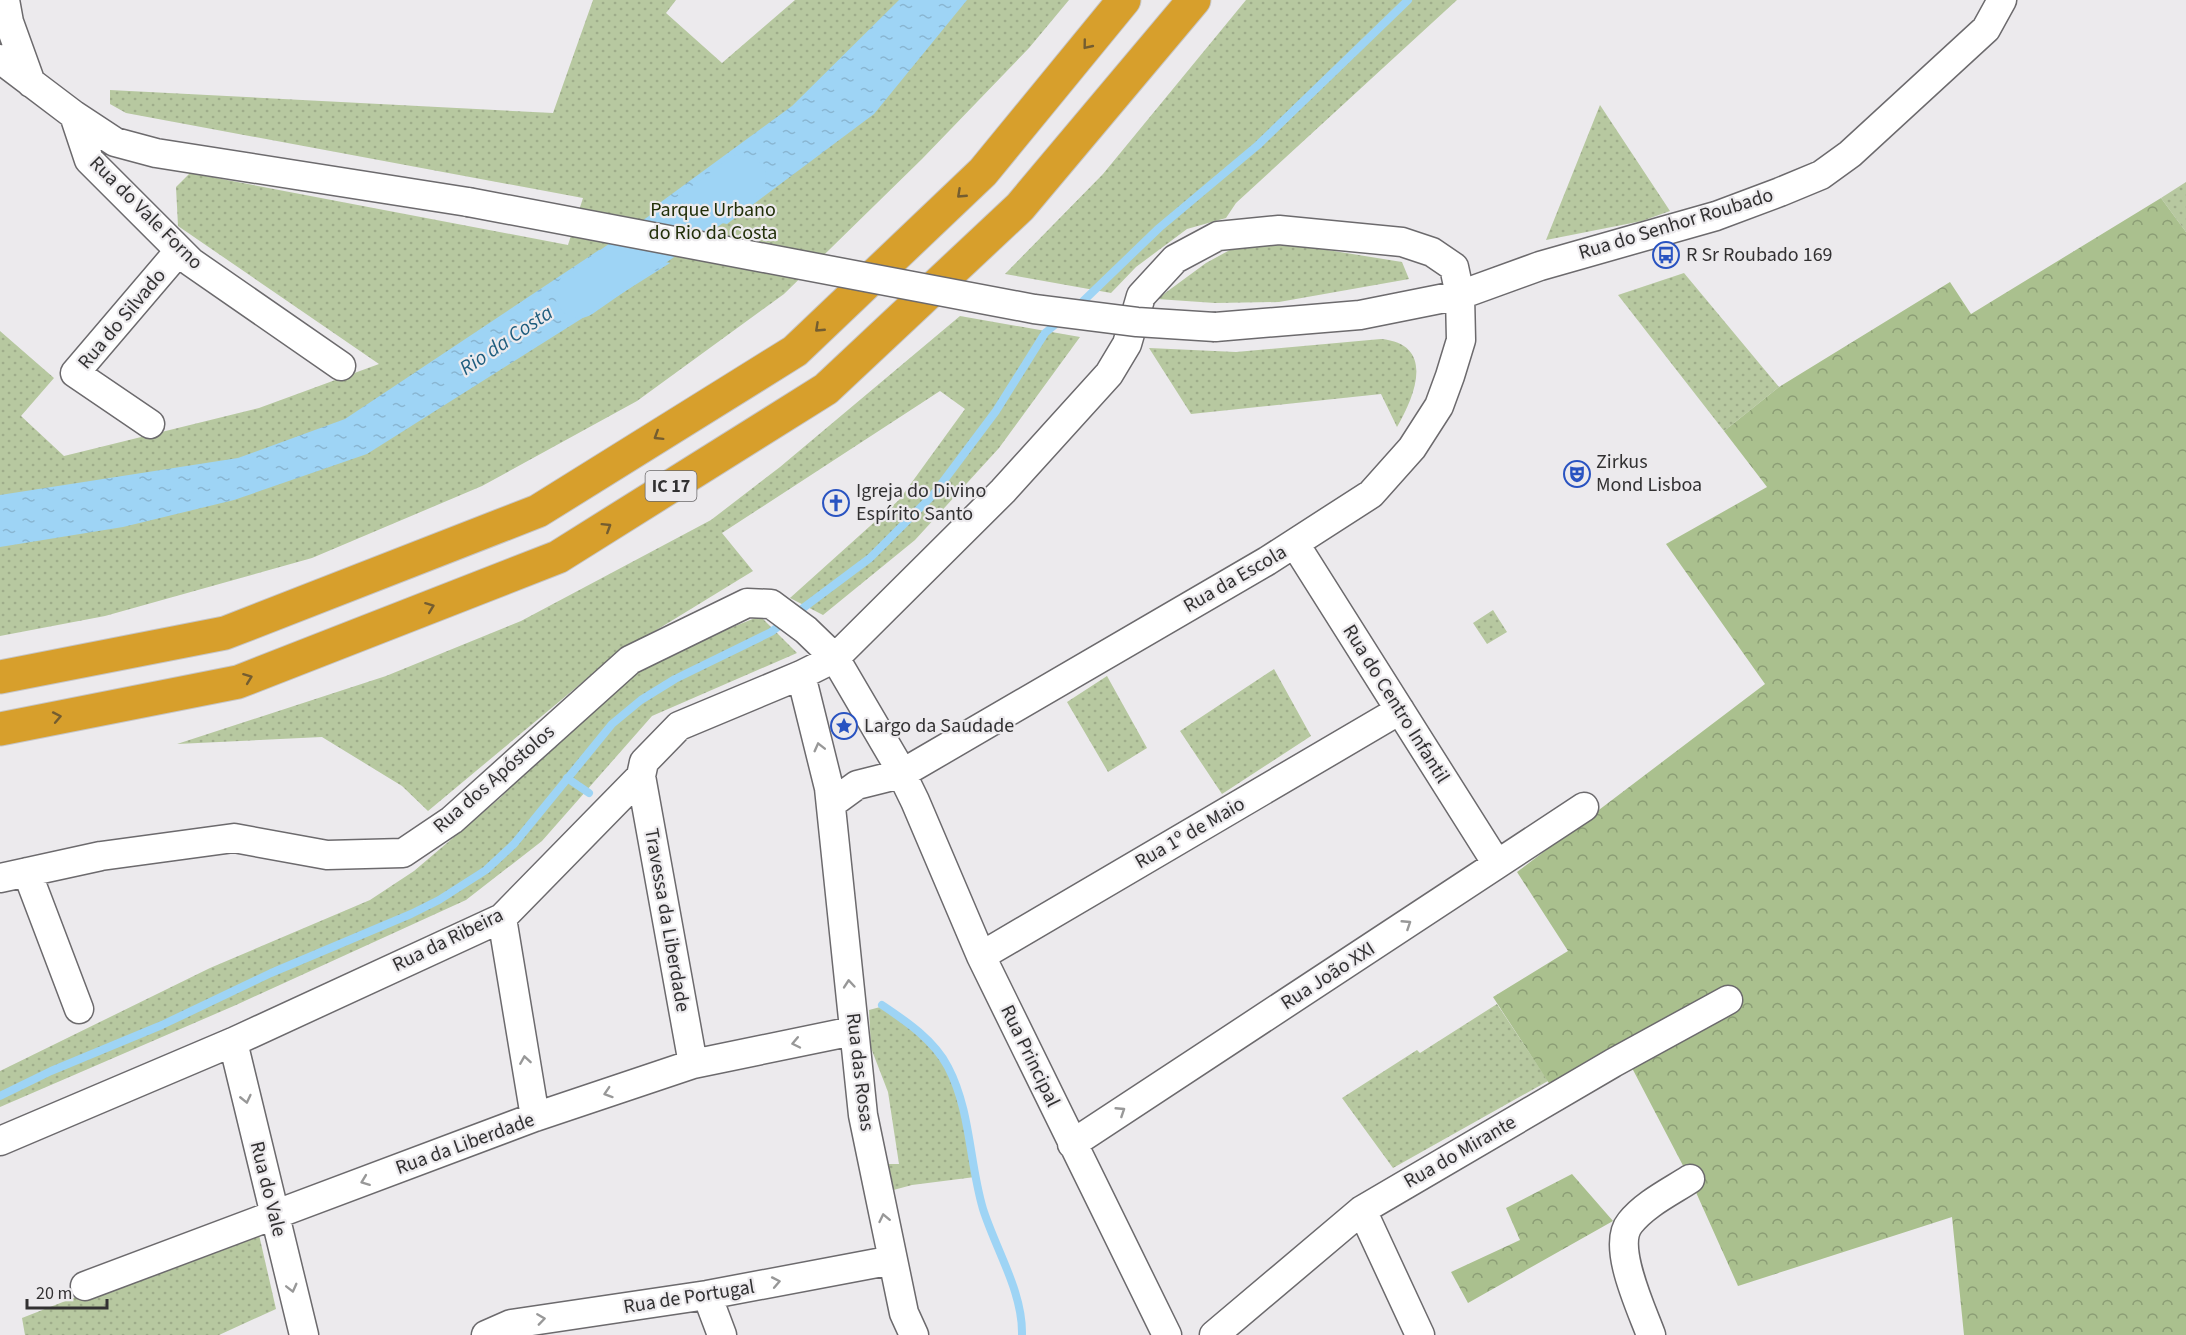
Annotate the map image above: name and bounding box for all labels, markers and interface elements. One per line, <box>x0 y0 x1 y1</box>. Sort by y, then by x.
one-way arrow <box>1083 38 1094 49</box>
street label: Rua do Vale Forno <box>83 150 209 276</box>
street label: Rua do Senhor Roubado <box>1575 181 1777 267</box>
one-way arrow <box>957 186 968 197</box>
park label: Parque Urbano do Rio da Costa <box>649 196 777 247</box>
bus stop icon: R Sr Roubado 169 <box>1651 240 1681 270</box>
place label: R Sr Roubado 169 <box>1686 241 1833 269</box>
street label: Rua do Silvado <box>71 263 173 375</box>
water label: Rio da Costa <box>453 298 559 382</box>
one-way arrow <box>815 320 826 331</box>
one-way arrow <box>654 429 664 441</box>
place label: Zirkus Mond Lisboa <box>1596 448 1702 499</box>
theatre icon: Zirkus Mond Lisboa <box>1562 459 1592 489</box>
road number: IC 17 <box>646 471 696 501</box>
place label: Igreja do Divino Espírito Santo <box>856 477 986 528</box>
church icon: Igreja do Divino Espírito Santo <box>821 488 851 518</box>
one-way arrow <box>601 522 611 534</box>
street label: Rua da Escola <box>1178 538 1292 620</box>
one-way arrow <box>424 602 435 614</box>
street label: Rua do Centro Infantil <box>1336 619 1456 789</box>
one-way arrow <box>242 673 253 685</box>
one-way arrow <box>52 711 62 724</box>
place icon: Largo da Saudade <box>829 711 859 741</box>
place label: Largo da Saudade <box>864 712 1014 740</box>
street label: Rua dos Apóstolos <box>427 718 561 840</box>
one-way arrow <box>814 742 827 752</box>
street label: Rua 1º de Maio <box>1130 790 1250 876</box>
street label: Travessa da Liberdade <box>637 826 697 1014</box>
street label: Rua da Ribeira <box>388 901 508 979</box>
one-way arrow <box>1401 919 1411 931</box>
street label: Rua João XXI <box>1275 935 1381 1017</box>
one-way arrow <box>843 979 856 988</box>
street label: Rua Principal <box>993 1000 1067 1112</box>
street label: Rua das Rosas <box>839 1011 881 1133</box>
one-way arrow <box>791 1036 801 1049</box>
one-way arrow <box>520 1055 532 1064</box>
one-way arrow <box>603 1086 614 1098</box>
one-way arrow <box>239 1093 252 1103</box>
street label: Rua da Liberdade <box>392 1106 538 1182</box>
one-way arrow <box>1115 1108 1126 1119</box>
street label: Rua do Mirante <box>1399 1108 1521 1196</box>
street label: Rua do Vale <box>243 1138 293 1240</box>
one-way arrow <box>361 1173 371 1186</box>
one-way arrow <box>879 1213 892 1223</box>
scale bar <box>27 1272 106 1310</box>
street label: Rua de Portugal <box>621 1273 757 1321</box>
one-way arrow <box>770 1276 780 1289</box>
text: 20 m <box>36 1281 72 1306</box>
one-way arrow <box>285 1283 298 1293</box>
one-way arrow <box>537 1314 546 1326</box>

